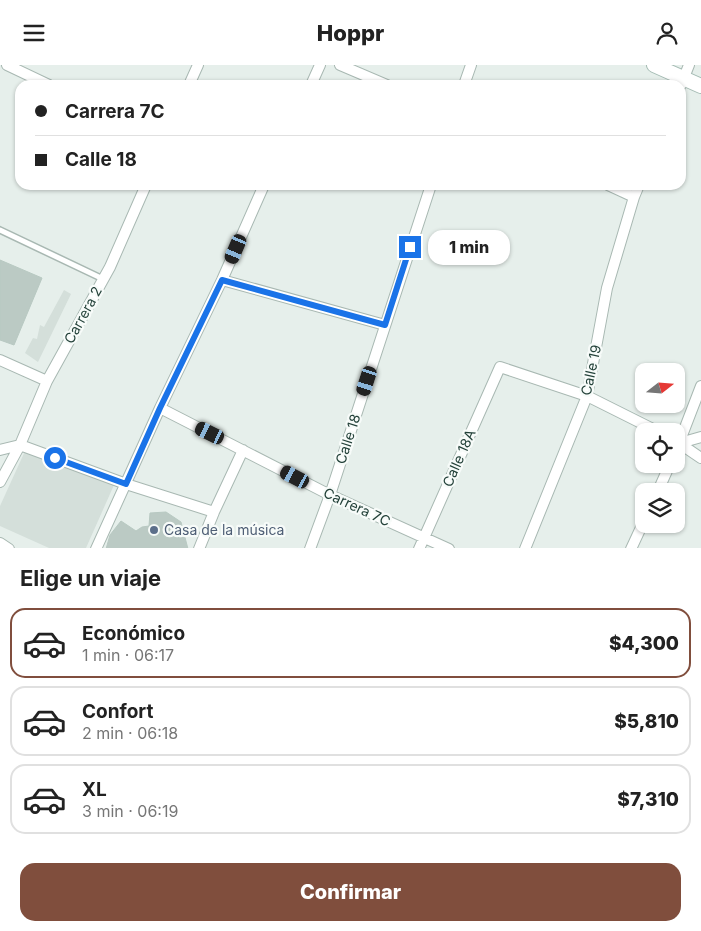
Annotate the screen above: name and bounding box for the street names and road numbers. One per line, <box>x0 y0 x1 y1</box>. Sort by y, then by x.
street label: Carrera 2 <box>60 283 105 346</box>
street label: Calle 19 <box>577 343 604 397</box>
street label: Calle 18 <box>332 412 364 466</box>
street label: Calle 18A <box>438 426 479 489</box>
street label: Carrera 7C <box>321 484 393 529</box>

